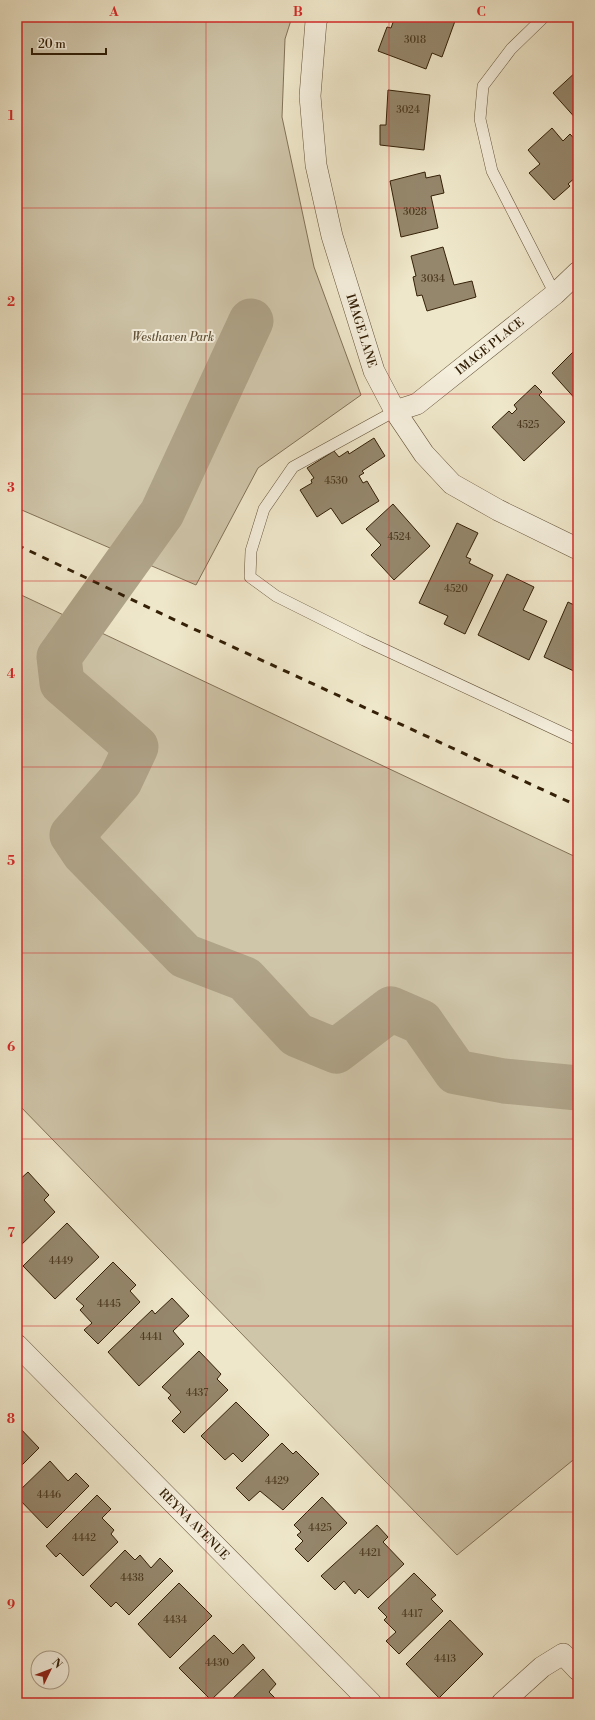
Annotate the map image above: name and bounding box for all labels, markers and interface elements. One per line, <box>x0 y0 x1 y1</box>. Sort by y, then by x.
text: A <box>108 4 119 20</box>
text: B <box>293 4 303 20</box>
text: C <box>476 4 486 20</box>
scale bar <box>32 30 106 56</box>
house number: 3018 <box>404 34 426 46</box>
text: 20 m <box>38 37 66 52</box>
house number: 3024 <box>396 104 420 116</box>
text: 1 <box>8 108 15 124</box>
house number: 3028 <box>403 206 427 218</box>
house number: 3034 <box>421 273 445 285</box>
street label: IMAGE LANE <box>343 292 380 369</box>
text: 2 <box>7 294 15 310</box>
street label: IMAGE PLACE <box>452 314 527 378</box>
park label: Westhaven Park <box>132 330 214 345</box>
house number: 4525 <box>517 419 540 431</box>
house number: 4530 <box>324 475 348 487</box>
text: 3 <box>7 480 15 496</box>
house number: 4524 <box>387 531 411 543</box>
house number: 4520 <box>444 583 468 595</box>
text: 4 <box>7 666 16 682</box>
text: 5 <box>7 853 15 869</box>
text: 6 <box>7 1039 15 1055</box>
text: 7 <box>7 1225 15 1241</box>
house number: 4449 <box>49 1255 73 1267</box>
house number: 4445 <box>97 1298 121 1310</box>
house number: 4441 <box>140 1331 163 1343</box>
house number: 4437 <box>186 1387 208 1399</box>
text: 8 <box>7 1411 15 1427</box>
house number: 4429 <box>265 1475 289 1487</box>
street label: REYNA AVENUE <box>156 1486 233 1563</box>
house number: 4446 <box>37 1489 61 1501</box>
house number: 4425 <box>308 1522 332 1534</box>
house number: 4442 <box>72 1532 96 1544</box>
house number: 4421 <box>359 1547 382 1559</box>
house number: 4438 <box>120 1572 144 1584</box>
text: 9 <box>7 1597 15 1613</box>
house number: 4417 <box>402 1608 422 1620</box>
house number: 4434 <box>163 1614 187 1626</box>
north arrow <box>30 1650 70 1690</box>
house number: 4413 <box>434 1653 456 1665</box>
text: N <box>48 1656 65 1672</box>
house number: 4430 <box>205 1657 229 1669</box>

